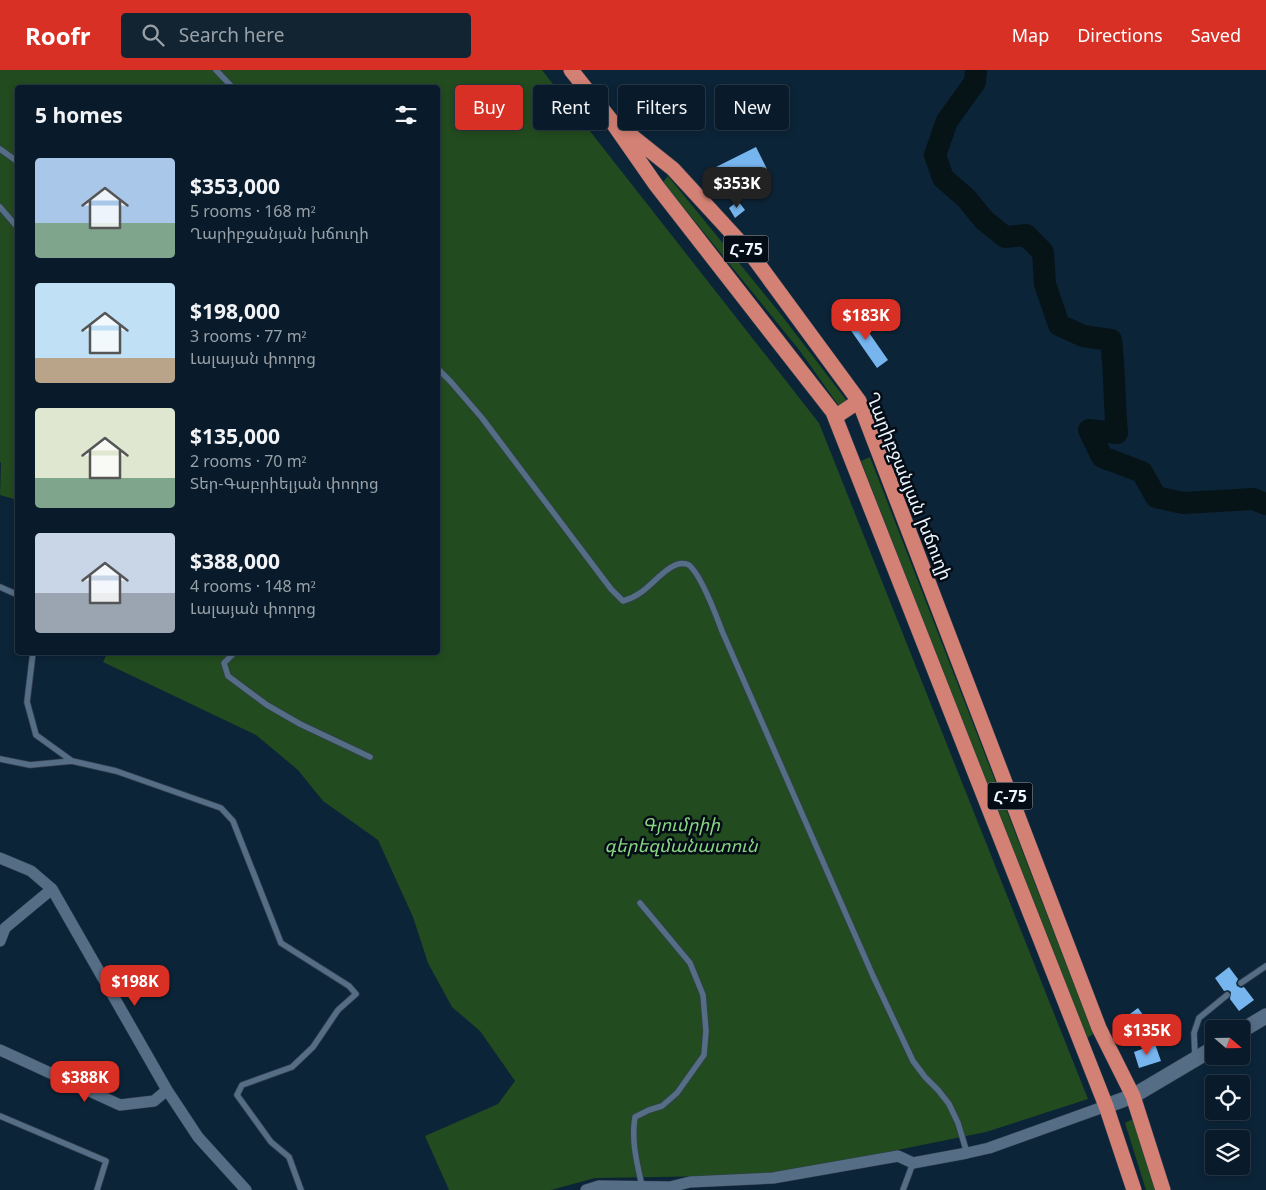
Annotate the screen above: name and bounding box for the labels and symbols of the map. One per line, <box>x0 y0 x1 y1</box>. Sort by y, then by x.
pin: $353K <box>702 166 772 209</box>
road number: Հ-75 <box>724 235 768 262</box>
pin: $183K <box>831 298 901 341</box>
street label: Ղարիբջանյան խճուղի <box>861 388 959 583</box>
road number: Հ-75 <box>988 782 1032 809</box>
park label: Գյումրիի գերեզմանատուն <box>604 812 759 857</box>
pin: $198K <box>100 964 170 1007</box>
pin: $135K <box>1112 1014 1182 1056</box>
north arrow <box>1205 1020 1250 1065</box>
pin: $388K <box>50 1060 120 1103</box>

